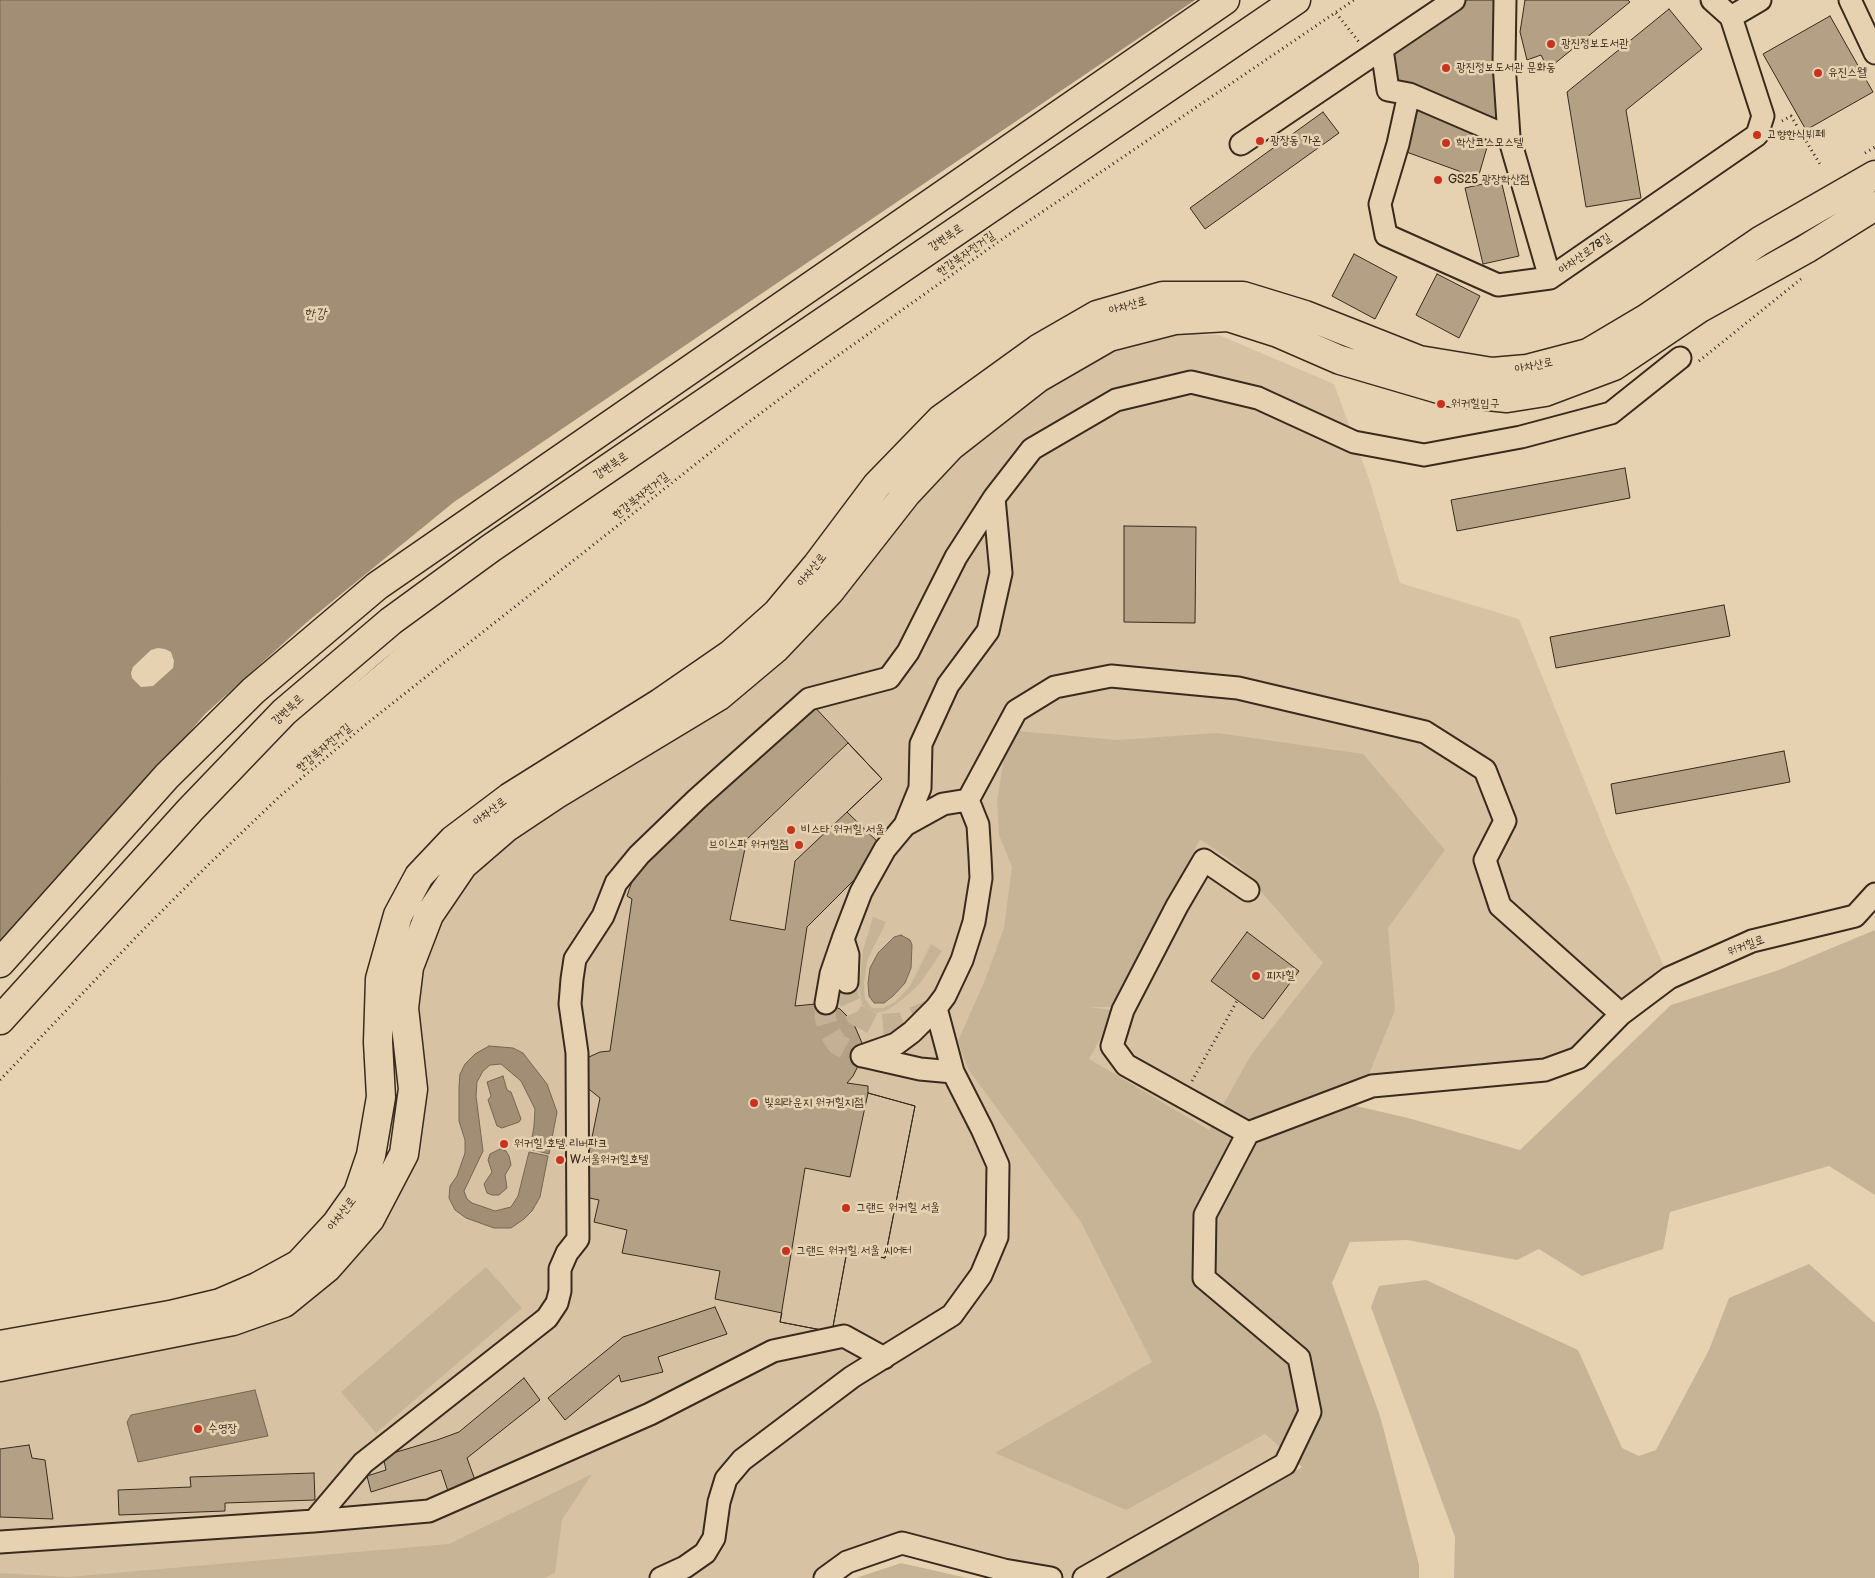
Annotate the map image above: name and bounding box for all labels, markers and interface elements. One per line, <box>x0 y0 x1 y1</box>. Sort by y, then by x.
place label: 광진정보도서관 <box>1561 37 1629 51</box>
marker: 광진정보도서관 <box>1545 38 1557 50</box>
place label: 광진정보도서관 문화동 <box>1456 61 1556 75</box>
marker: 광진정보도서관 문화동 <box>1440 62 1452 74</box>
place label: 유진스웰 <box>1828 66 1867 80</box>
marker: 유진스웰 <box>1812 67 1824 79</box>
place label: 고향한식뷔페 <box>1767 128 1825 142</box>
marker: 고향한식뷔페 <box>1751 129 1763 141</box>
place label: 광장동 가온 <box>1270 134 1322 148</box>
marker: 광장동 가온 <box>1254 135 1266 147</box>
place label: 학산코스모스텔 <box>1456 136 1524 150</box>
marker: 학산코스모스텔 <box>1440 137 1452 149</box>
place label: GS25 광장학산점 <box>1448 173 1530 187</box>
marker: GS25 광장학산점 <box>1432 174 1444 186</box>
street label: 강변북로 <box>926 221 966 255</box>
street label: 한강북자전거길 <box>934 229 998 279</box>
street label: 아차산로78길 <box>1556 231 1614 277</box>
street label: 아차산로 <box>1107 294 1149 318</box>
water label: 한강 <box>304 306 326 322</box>
street label: 아차산로 <box>1514 355 1554 377</box>
place label: 워커힐입구 <box>1451 397 1499 411</box>
marker: 워커힐입구 <box>1435 398 1447 410</box>
street label: 강변북로 <box>591 449 631 483</box>
street label: 한강북자전거길 <box>610 470 672 522</box>
street label: 아차산로 <box>794 550 830 590</box>
street label: 강변북로 <box>269 692 307 728</box>
street label: 한강북자전거길 <box>293 721 355 775</box>
street label: 아차산로 <box>470 795 510 829</box>
place label: 비스타 워커힐 서울 <box>801 823 885 837</box>
marker: 비스타 워커힐 서울 <box>785 824 797 836</box>
place label: 브이스파 워커힐점 <box>709 838 789 852</box>
marker: 브이스파 워커힐점 <box>793 839 805 851</box>
street label: 워커힐로 <box>1725 933 1767 959</box>
place label: 피자힐 <box>1266 969 1295 983</box>
marker: 피자힐 <box>1250 970 1262 982</box>
place label: 빛의라운지 워커힐지점 <box>764 1096 864 1110</box>
marker: 빛의라운지 워커힐지점 <box>748 1097 760 1109</box>
place label: 워커힐 호텔 리버파크 <box>514 1137 607 1151</box>
marker: 워커힐 호텔 리버파크 <box>498 1138 510 1150</box>
place label: W서울워커힐호텔 <box>570 1153 649 1167</box>
marker: W서울워커힐호텔 <box>554 1154 566 1166</box>
street label: 아차산로 <box>324 1194 360 1234</box>
place label: 그랜드 워커힐 서울 <box>856 1201 940 1215</box>
marker: 그랜드 워커힐 서울 <box>840 1202 852 1214</box>
place label: 그랜드 워커힐 서울 씨어터 <box>796 1244 912 1258</box>
marker: 그랜드 워커힐 서울 씨어터 <box>780 1245 792 1257</box>
place label: 수영장 <box>208 1422 237 1436</box>
marker: 수영장 <box>192 1423 204 1435</box>

